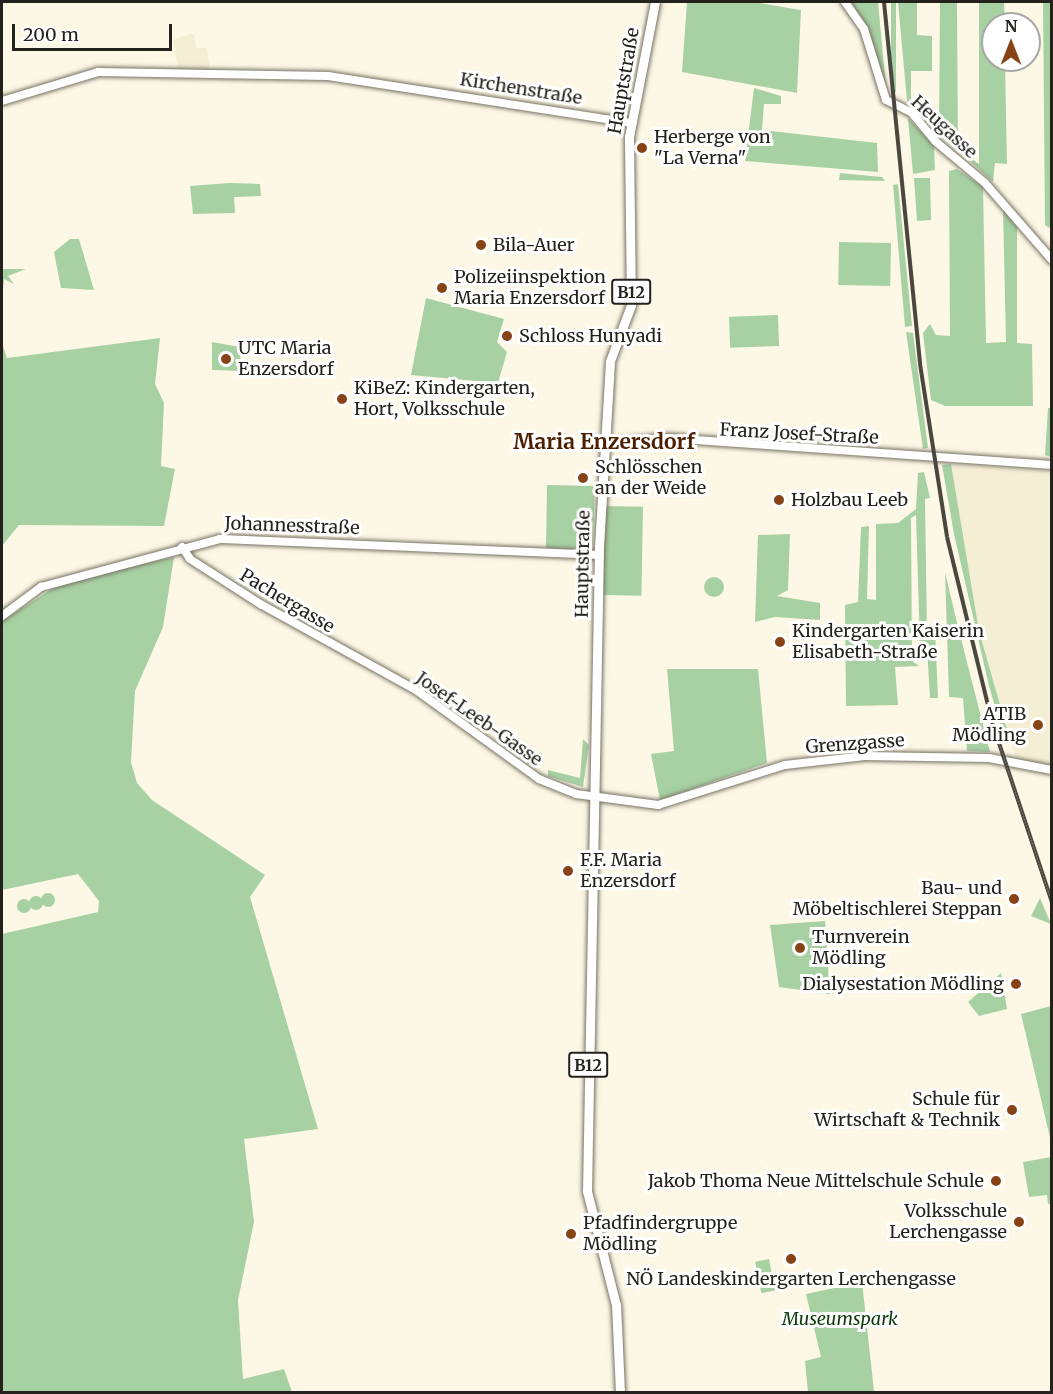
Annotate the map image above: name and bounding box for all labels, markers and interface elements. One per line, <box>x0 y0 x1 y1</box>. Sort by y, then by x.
scale bar <box>15 12 176 50</box>
north arrow <box>981 12 1041 72</box>
text: N <box>1005 16 1017 36</box>
text: 200 m <box>23 23 79 46</box>
street label: Hauptstraße <box>604 26 644 136</box>
street label: Kirchenstraße <box>458 69 584 109</box>
street label: Heugasse <box>907 91 981 163</box>
place label: Herberge von "La Verna" <box>654 127 771 170</box>
marker: Herberge von "La Verna" <box>635 141 649 155</box>
place label: Bila-Auer <box>493 234 575 256</box>
marker: Bila-Auer <box>474 238 488 252</box>
place label: Polizeiinspektion Maria Enzersdorf <box>454 267 606 310</box>
road number: B12 <box>610 279 652 305</box>
marker: Polizeiinspektion Maria Enzersdorf <box>435 281 449 295</box>
place label: Schloss Hunyadi <box>519 325 662 347</box>
marker: Schloss Hunyadi <box>500 329 514 343</box>
place label: UTC Maria Enzersdorf <box>238 338 333 380</box>
marker: UTC Maria Enzersdorf <box>219 352 233 366</box>
place label: KiBeZ: Kindergarten, Hort, Volksschule <box>354 378 535 420</box>
marker: KiBeZ: Kindergarten, Hort, Volksschule <box>335 392 349 406</box>
street label: Franz Josef-Straße <box>719 419 879 449</box>
district label: Maria Enzersdorf <box>513 429 695 455</box>
place label: Schlösschen an der Weide <box>595 457 706 500</box>
marker: Schlösschen an der Weide <box>576 471 590 485</box>
place label: Holzbau Leeb <box>791 489 908 511</box>
marker: Holzbau Leeb <box>772 493 786 507</box>
street label: Hauptstraße <box>571 510 595 618</box>
street label: Johannesstraße <box>224 513 360 539</box>
street label: Pachergasse <box>236 564 338 638</box>
place label: Kindergarten Kaiserin Elisabeth-Straße <box>792 621 984 664</box>
marker: Kindergarten Kaiserin Elisabeth-Straße <box>773 635 787 649</box>
street label: Josef-Leeb-Gasse <box>412 667 546 771</box>
place label: ATIB Mödling <box>952 704 1026 746</box>
marker: ATIB Mödling <box>1031 718 1045 732</box>
street label: Grenzgasse <box>805 730 905 758</box>
place label: F.F. Maria Enzersdorf <box>580 850 675 892</box>
marker: F.F. Maria Enzersdorf <box>561 864 575 878</box>
place label: Bau- und Möbeltischlerei Steppan <box>793 878 1002 920</box>
marker: Bau- und Möbeltischlerei Steppan <box>1007 892 1021 906</box>
place label: Turnverein Mödling <box>812 927 910 970</box>
marker: Turnverein Mödling <box>793 941 807 955</box>
place label: Dialysestation Mödling <box>802 973 1004 995</box>
marker: Dialysestation Mödling <box>1009 977 1023 991</box>
road number: B12 <box>567 1052 609 1078</box>
place label: Schule für Wirtschaft & Technik <box>814 1089 1000 1132</box>
marker: Schule für Wirtschaft & Technik <box>1005 1103 1019 1117</box>
place label: Jakob Thoma Neue Mittelschule Schule <box>648 1170 984 1192</box>
marker: Jakob Thoma Neue Mittelschule Schule <box>989 1174 1003 1188</box>
place label: Volksschule Lerchengasse <box>889 1201 1007 1244</box>
place label: Pfadfindergruppe Mödling <box>583 1213 737 1256</box>
marker: Volksschule Lerchengasse <box>1012 1215 1026 1229</box>
marker: Pfadfindergruppe Mödling <box>564 1227 578 1241</box>
marker: NÖ Landeskindergarten Lerchengasse <box>784 1252 798 1266</box>
place label: NÖ Landeskindergarten Lerchengasse <box>626 1268 956 1290</box>
park label: Museumspark <box>782 1308 898 1330</box>

